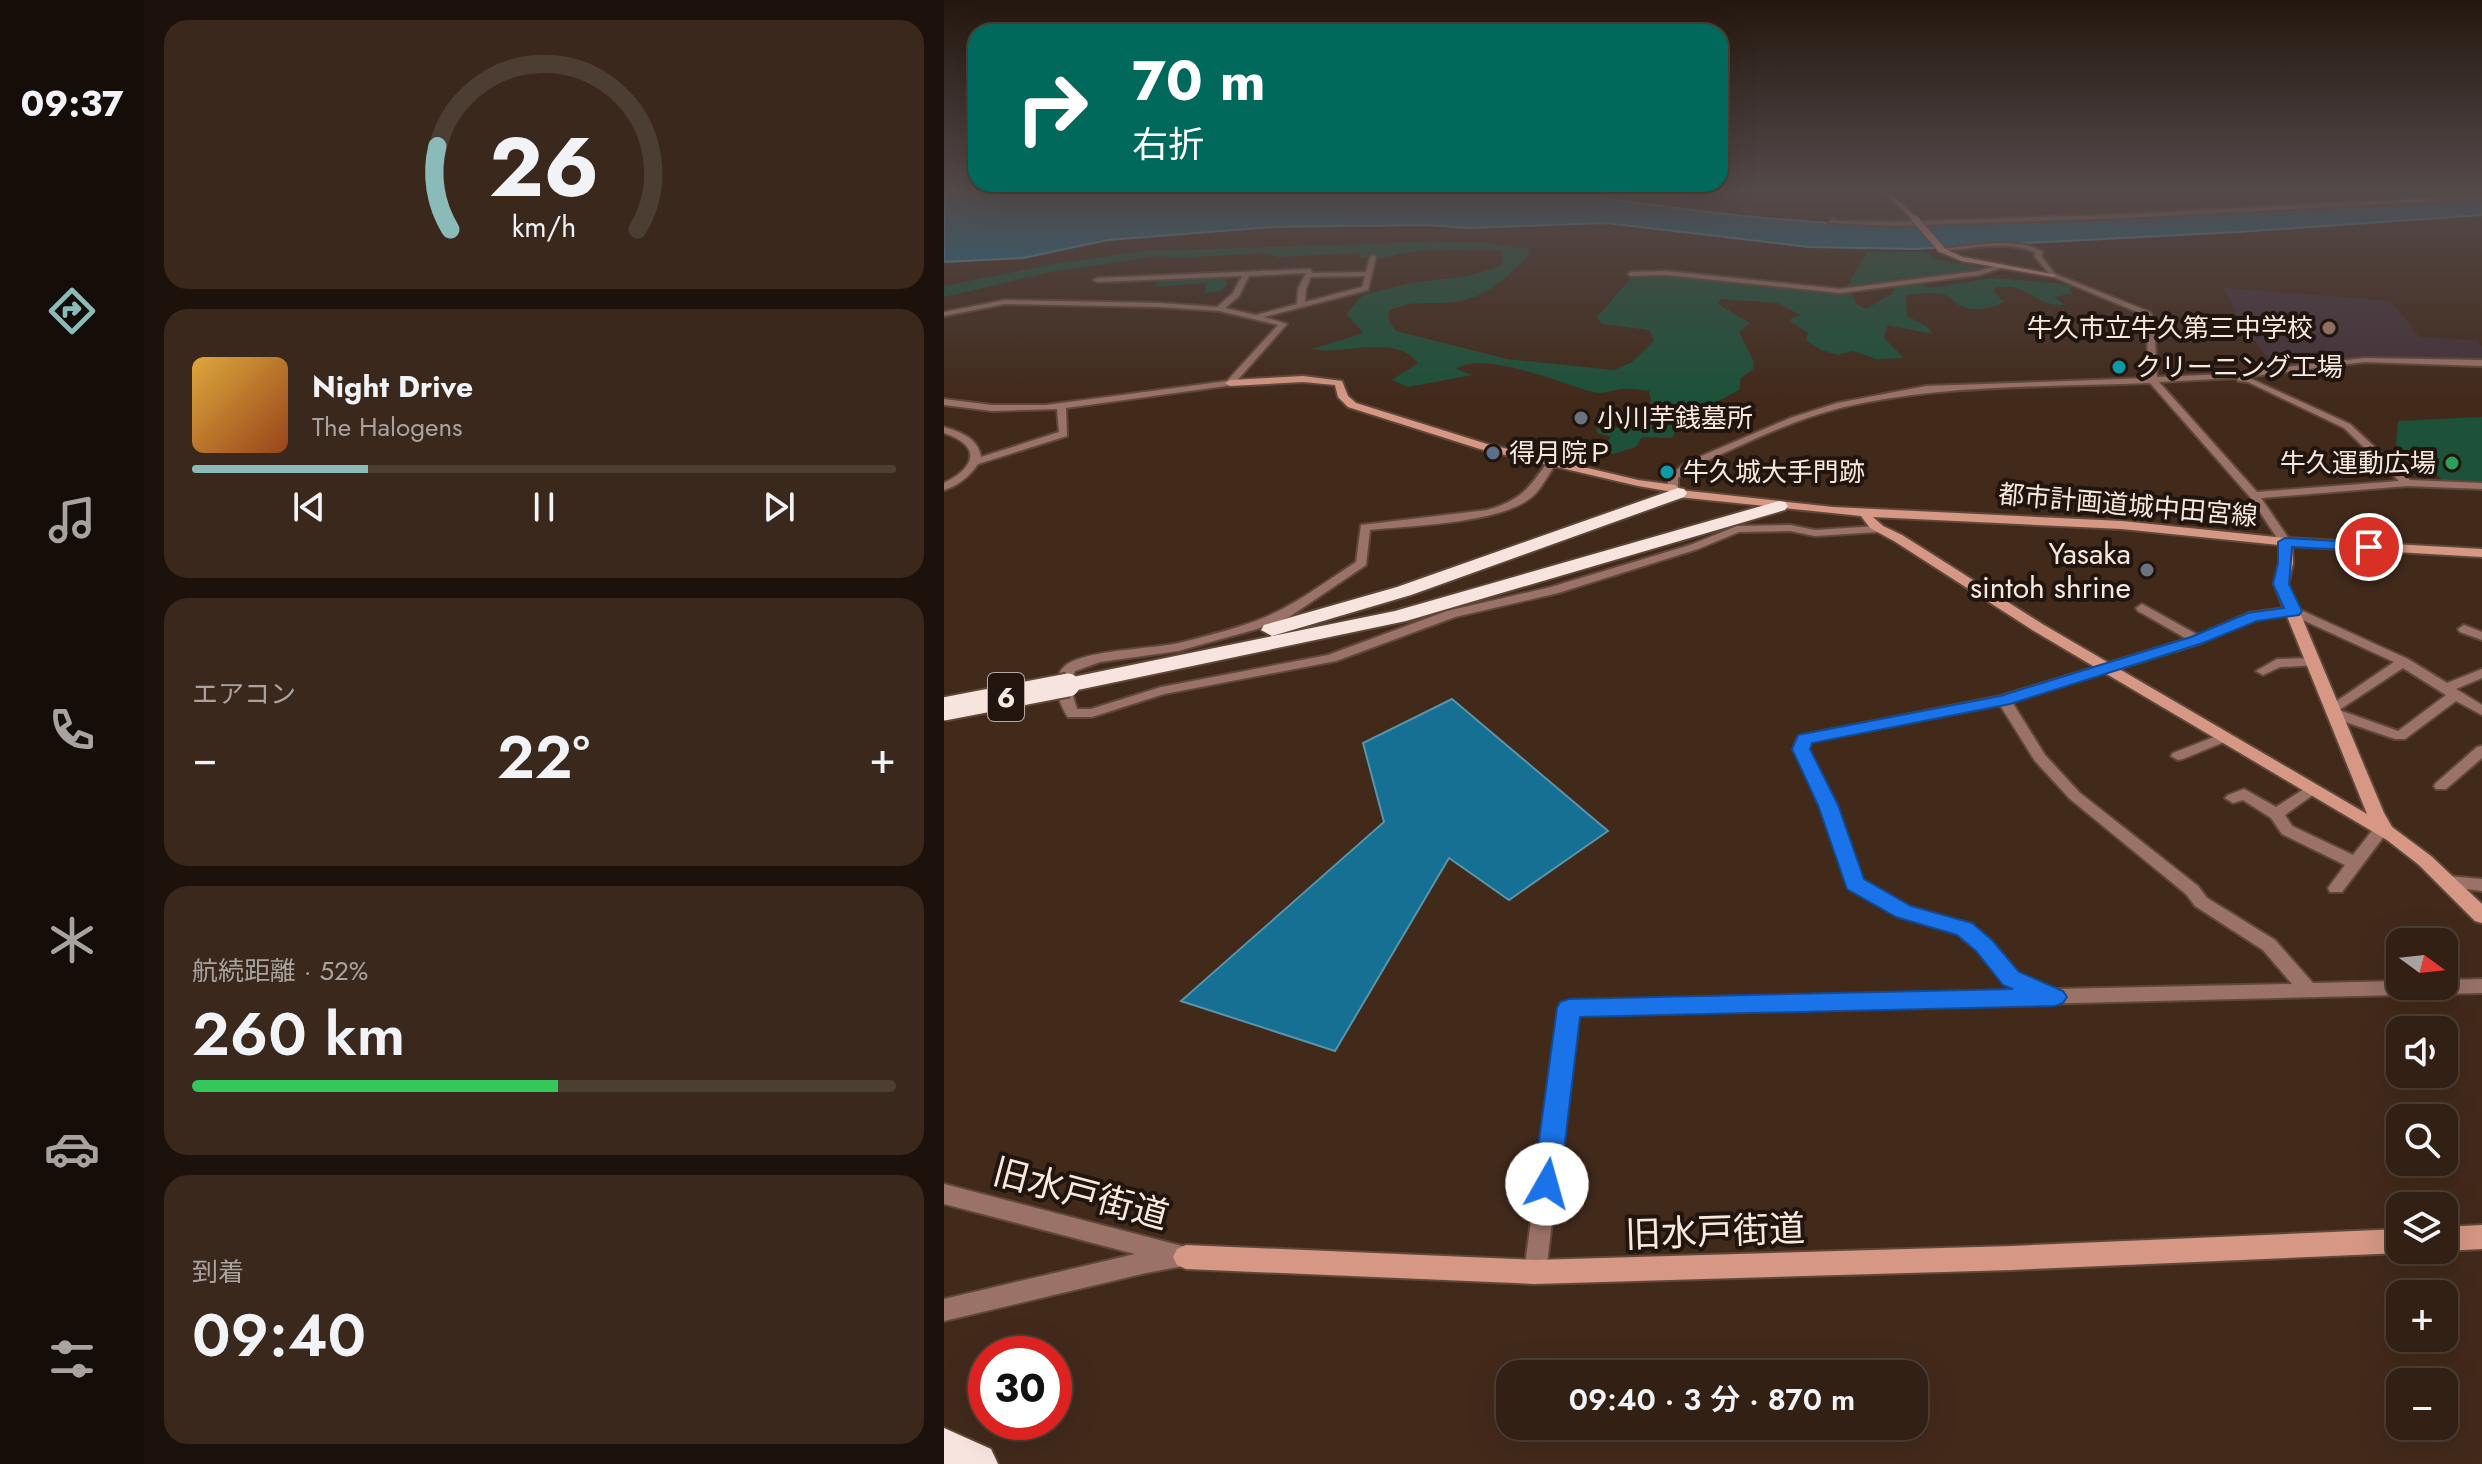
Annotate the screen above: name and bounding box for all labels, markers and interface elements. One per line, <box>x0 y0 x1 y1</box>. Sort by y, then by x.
text: 70 m <box>1132 40 1266 121</box>
icon: right <box>1000 56 1104 160</box>
text: 09:37 <box>20 77 124 129</box>
text: 26 <box>489 107 599 227</box>
text: 右折 <box>1132 118 1204 170</box>
text: km/h <box>512 207 576 249</box>
icon: directions <box>44 283 100 339</box>
place label: 牛久市立牛久第三中学校 <box>2027 309 2313 347</box>
marker: 牛久市立牛久第三中学校 <box>2320 319 2338 337</box>
place label: クリーニング工場 <box>2135 348 2343 386</box>
marker: クリーニング工場 <box>2110 358 2128 376</box>
text: Night Drive <box>312 365 473 408</box>
place label: 小川芋銭墓所 <box>1597 399 1753 437</box>
text: The Halogens <box>312 408 463 446</box>
marker: 小川芋銭墓所 <box>1572 409 1590 427</box>
place label: 得月院Ｐ <box>1509 434 1613 472</box>
marker: 得月院Ｐ <box>1484 444 1502 462</box>
place label: 牛久運動広場 <box>2280 444 2436 482</box>
place label: 牛久城大手門跡 <box>1683 453 1865 491</box>
marker: 牛久運動広場 <box>2443 454 2461 472</box>
marker: 牛久城大手門跡 <box>1658 463 1676 481</box>
street label: 都市計画道城中田宮線 <box>1997 475 2259 535</box>
icon: previous <box>287 485 331 529</box>
icon: pause <box>522 485 566 529</box>
icon: next <box>757 485 801 529</box>
icon: music <box>44 492 100 548</box>
pin <box>2335 513 2403 581</box>
icon: arrive <box>2347 525 2391 569</box>
place label: Yasaka sintoh shrine <box>1970 532 2131 609</box>
marker: Yasaka sintoh shrine <box>2138 561 2156 579</box>
road number: 6 <box>988 673 1024 721</box>
text: エアコン <box>192 675 296 713</box>
icon: phone <box>44 702 100 758</box>
text: 22° <box>497 714 590 801</box>
text: − <box>192 726 218 790</box>
text: + <box>869 726 896 790</box>
icon: climate <box>44 912 100 968</box>
north arrow <box>2386 928 2458 1000</box>
map controls <box>2386 928 2458 1440</box>
text: 航続距離 · 52% <box>192 952 368 990</box>
text: 260 km <box>192 991 405 1078</box>
button: sound <box>2386 1016 2458 1088</box>
button: search <box>2386 1104 2458 1176</box>
icon: car <box>44 1121 100 1177</box>
position arrow <box>1505 1142 1589 1226</box>
street label: 旧水戸街道 <box>987 1145 1175 1241</box>
button: layers <box>2386 1192 2458 1264</box>
street label: 旧水戸街道 <box>1624 1202 1806 1260</box>
text: 到着 <box>192 1253 244 1291</box>
button: + <box>2386 1280 2458 1352</box>
text: 09:40 <box>192 1292 366 1379</box>
icon: filters <box>44 1331 100 1387</box>
speed limit sign: 30 <box>968 1336 1072 1440</box>
button: − <box>2386 1368 2458 1440</box>
text: 09:40 · 3 分 · 870 m <box>1569 1378 1855 1421</box>

